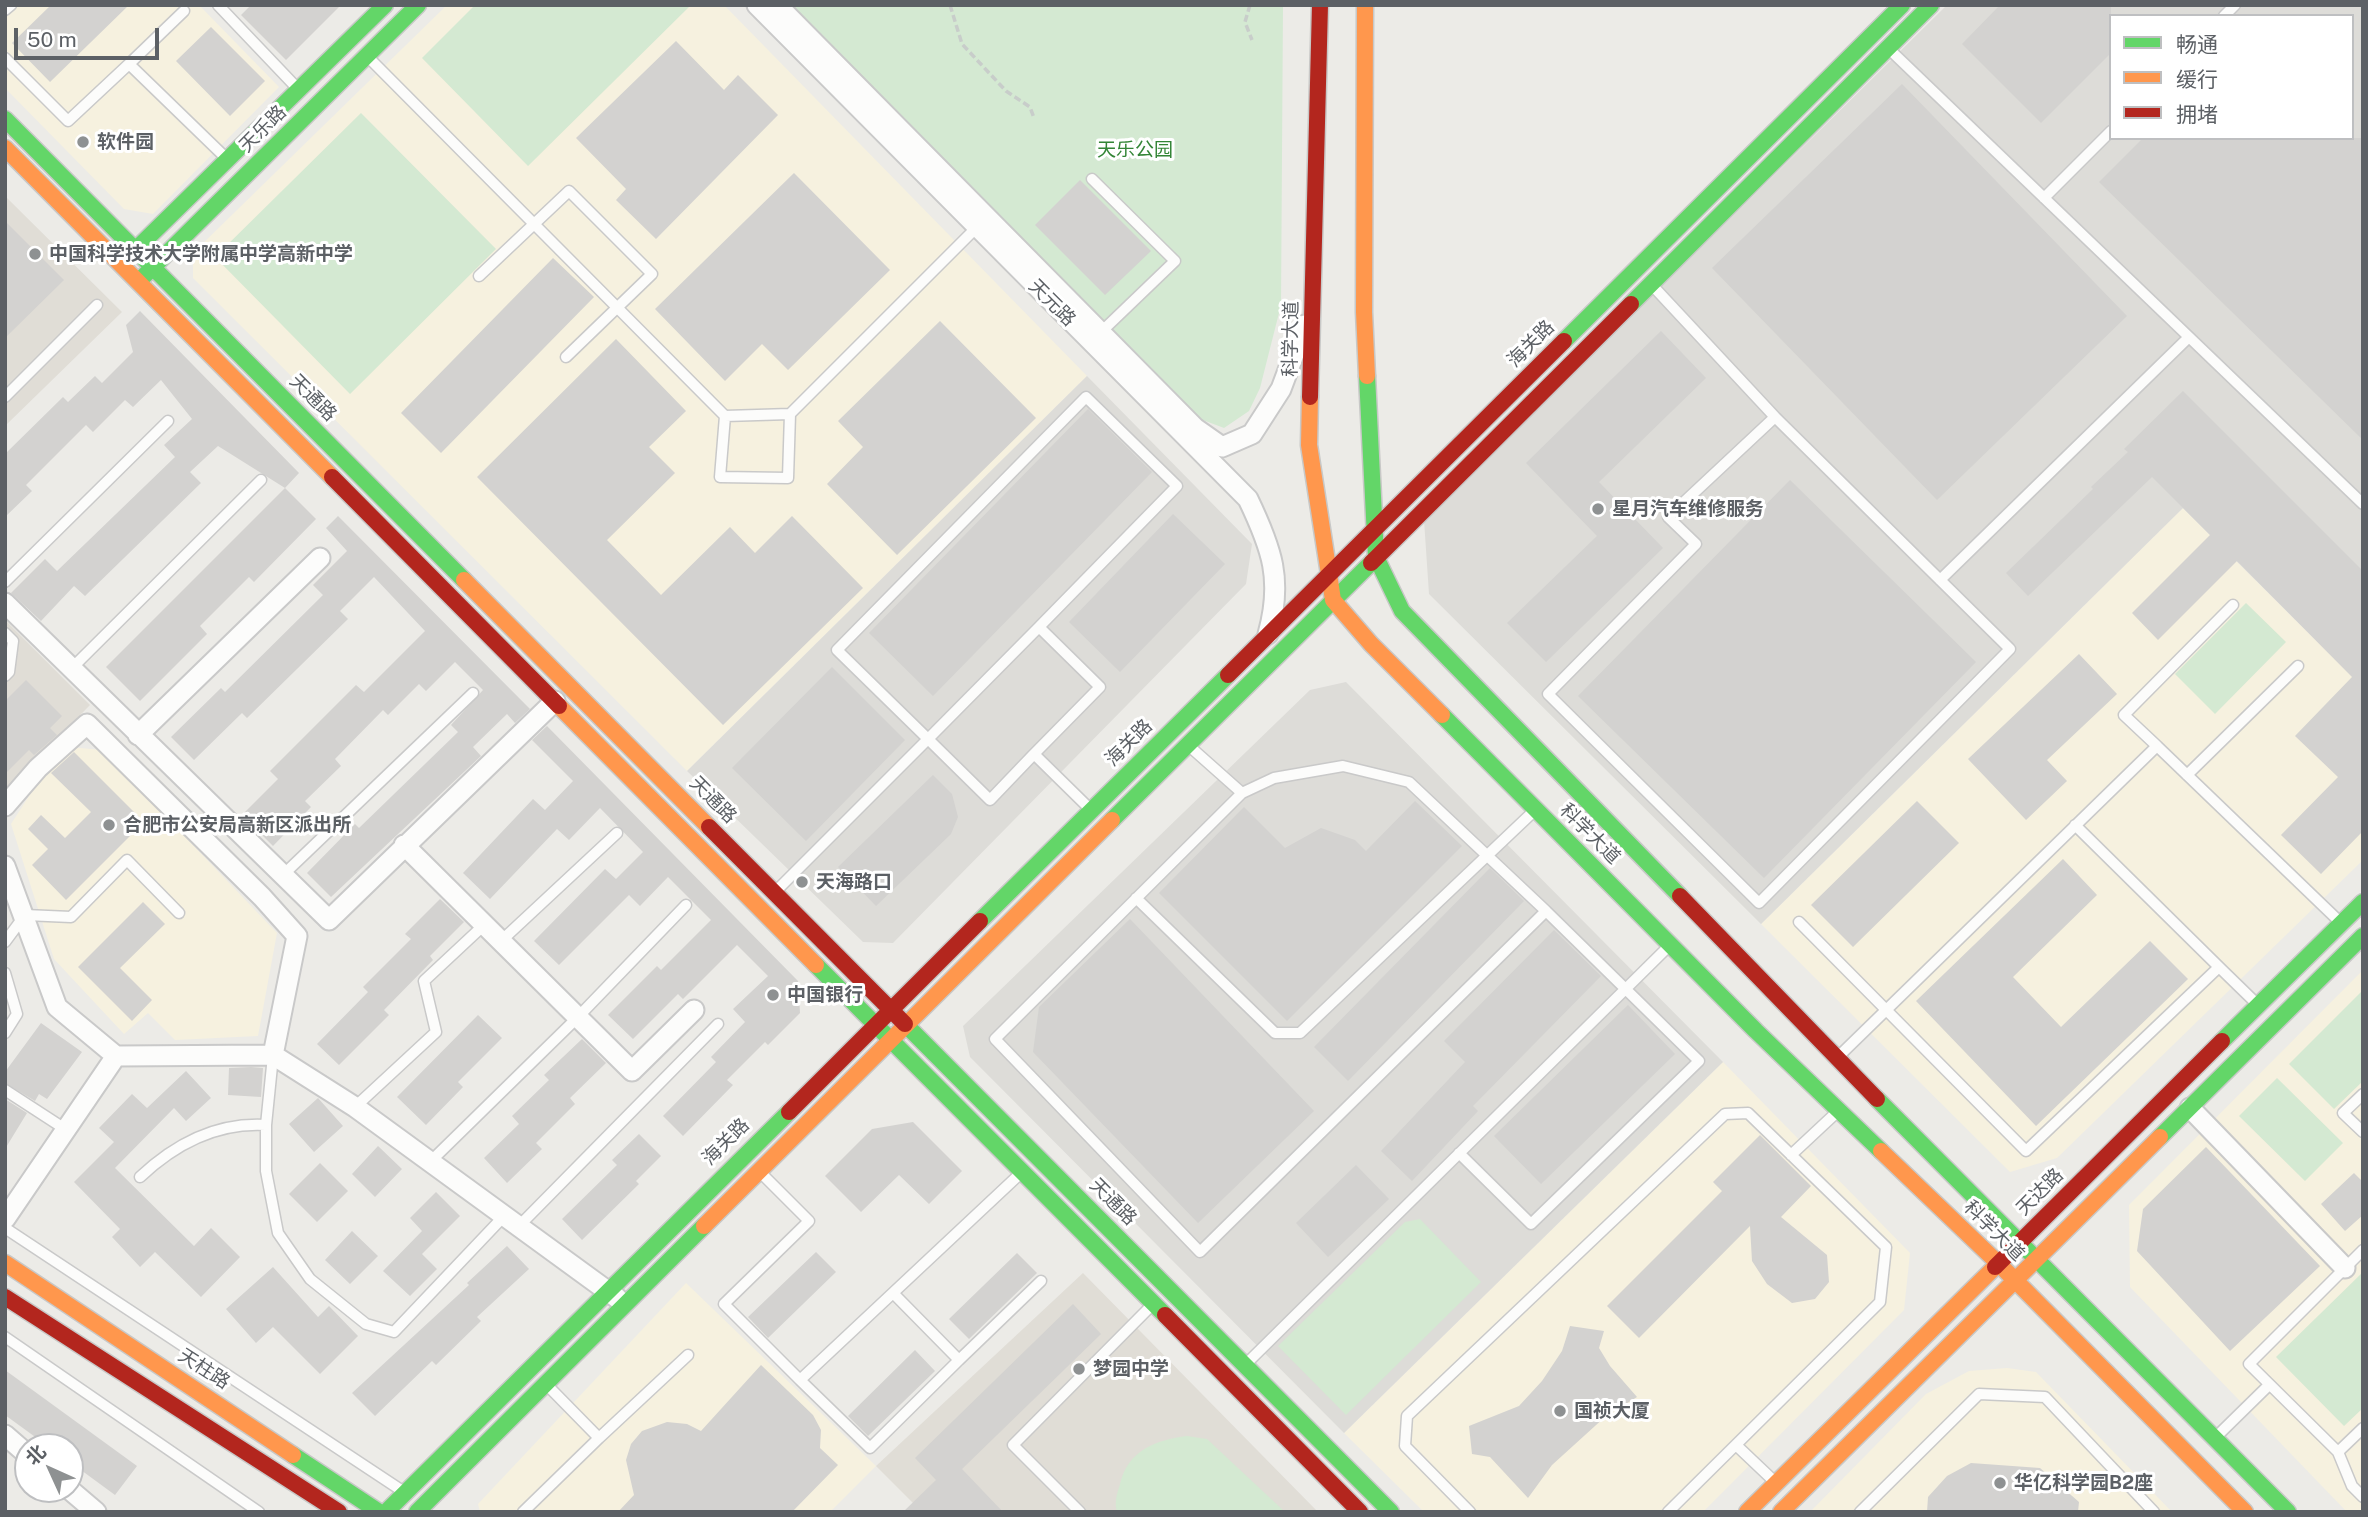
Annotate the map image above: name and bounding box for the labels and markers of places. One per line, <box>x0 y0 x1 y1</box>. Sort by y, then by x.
place label: 软件园 <box>97 131 154 153</box>
marker: 软件园 <box>75 134 91 150</box>
place label: 中国科学技术大学附属中学高新中学 <box>49 243 353 265</box>
marker: 中国科学技术大学附属中学高新中学 <box>27 246 43 262</box>
place label: 星月汽车维修服务 <box>1612 498 1764 520</box>
marker: 星月汽车维修服务 <box>1590 501 1606 517</box>
place label: 合肥市公安局高新区派出所 <box>123 814 351 836</box>
marker: 合肥市公安局高新区派出所 <box>101 817 117 833</box>
place label: 天海路口 <box>816 871 892 893</box>
marker: 天海路口 <box>794 874 810 890</box>
place label: 中国银行 <box>787 984 863 1006</box>
marker: 中国银行 <box>765 987 781 1003</box>
place label: 梦园中学 <box>1093 1358 1169 1380</box>
marker: 梦园中学 <box>1071 1361 1087 1377</box>
place label: 国祯大厦 <box>1574 1400 1650 1422</box>
marker: 国祯大厦 <box>1552 1403 1568 1419</box>
place label: 华亿科学园B2座 <box>2014 1472 2153 1494</box>
marker: 华亿科学园B2座 <box>1992 1475 2008 1491</box>

